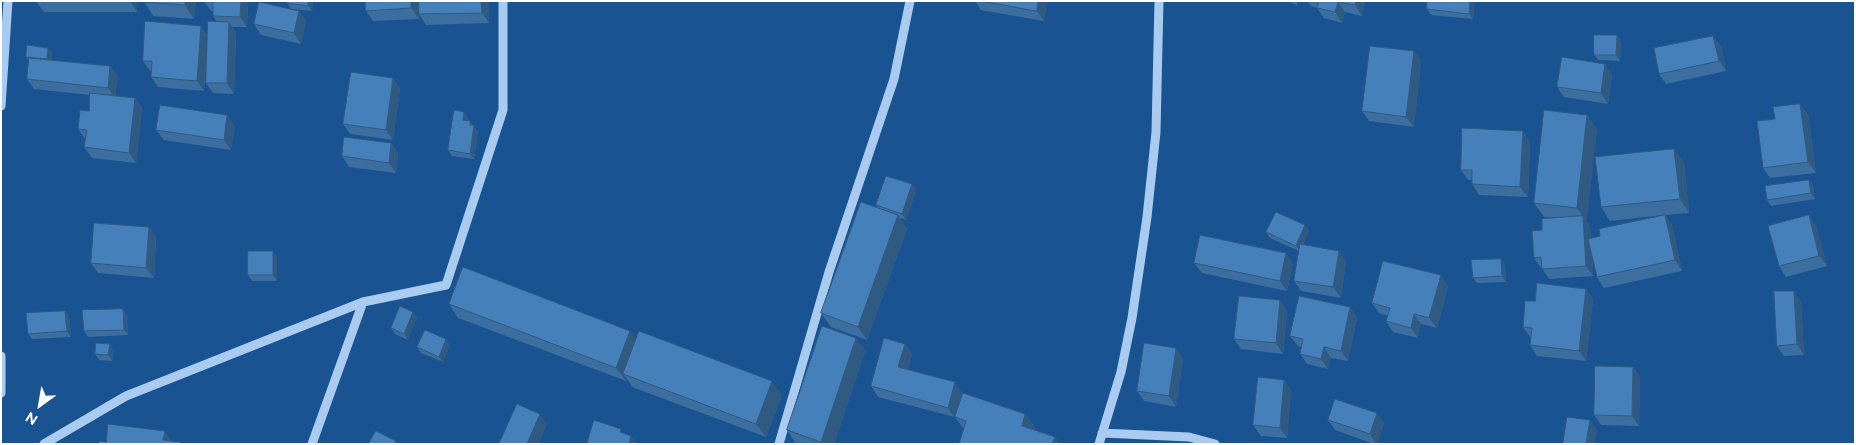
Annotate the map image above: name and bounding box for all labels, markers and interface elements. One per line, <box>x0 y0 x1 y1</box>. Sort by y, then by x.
north arrow <box>15 380 65 430</box>
text: N <box>23 408 41 428</box>

